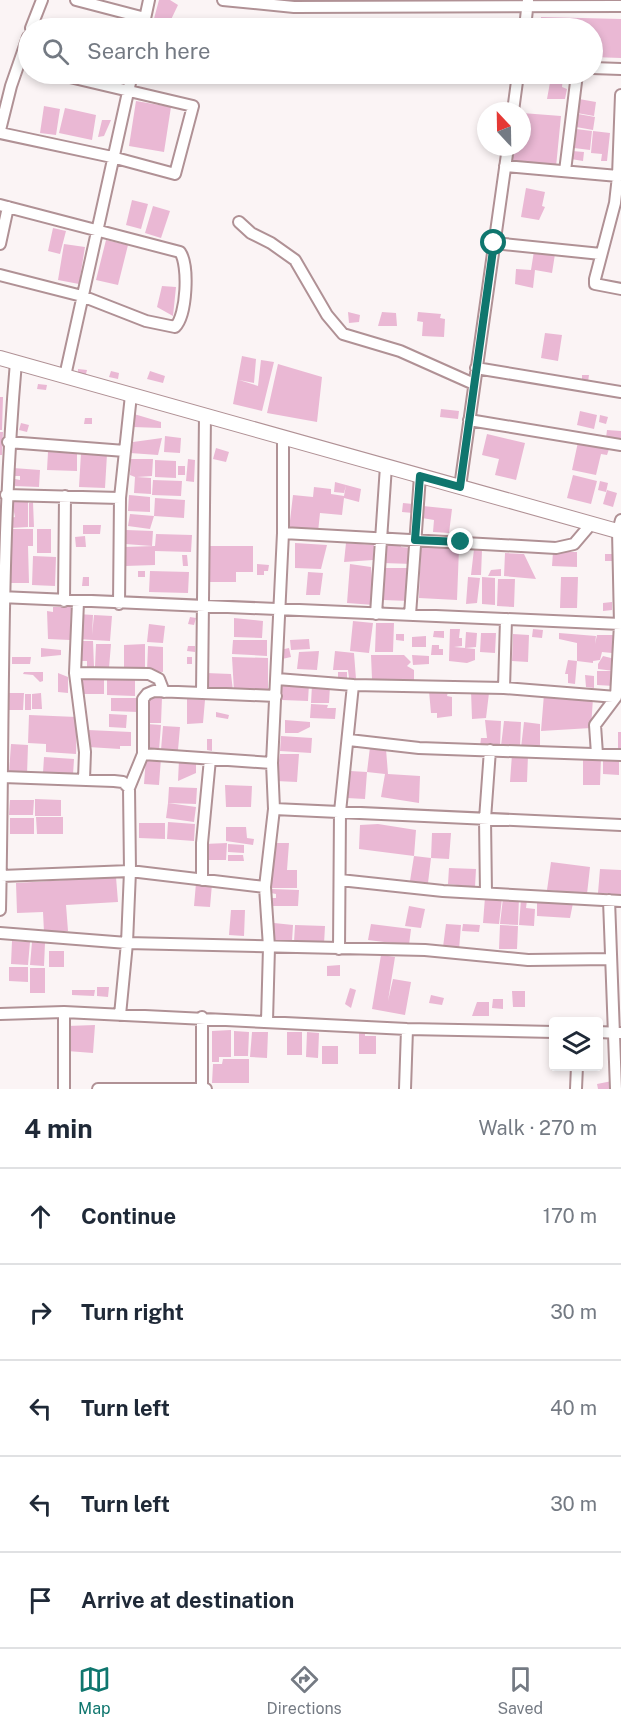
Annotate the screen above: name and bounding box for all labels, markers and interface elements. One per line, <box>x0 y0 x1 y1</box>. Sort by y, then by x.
search box <box>18 18 603 84</box>
icon: search <box>39 35 72 68</box>
text: Search here <box>87 38 211 64</box>
north arrow <box>477 102 531 156</box>
route start <box>480 229 506 255</box>
route end <box>447 528 473 554</box>
map controls <box>549 1017 603 1071</box>
button: layers <box>549 1017 603 1071</box>
text: 4 min <box>24 1113 93 1144</box>
text: Walk · 270 m <box>478 1116 597 1140</box>
icon: ahead <box>24 1200 57 1233</box>
text: Continue <box>81 1203 176 1229</box>
text: 170 m <box>543 1204 597 1228</box>
icon: right <box>24 1296 57 1329</box>
text: Turn right <box>81 1299 184 1325</box>
text: 30 m <box>550 1300 597 1324</box>
icon: left <box>24 1392 57 1425</box>
text: Turn left <box>81 1395 170 1421</box>
text: 40 m <box>550 1396 597 1420</box>
icon: left <box>24 1488 57 1521</box>
text: Turn left <box>81 1491 170 1517</box>
text: 30 m <box>550 1492 597 1516</box>
icon: arrive <box>24 1584 57 1617</box>
text: Arrive at destination <box>81 1587 294 1613</box>
tab: Map <box>78 1663 111 1718</box>
tab: Directions <box>267 1663 342 1718</box>
tab: Saved <box>497 1663 543 1718</box>

